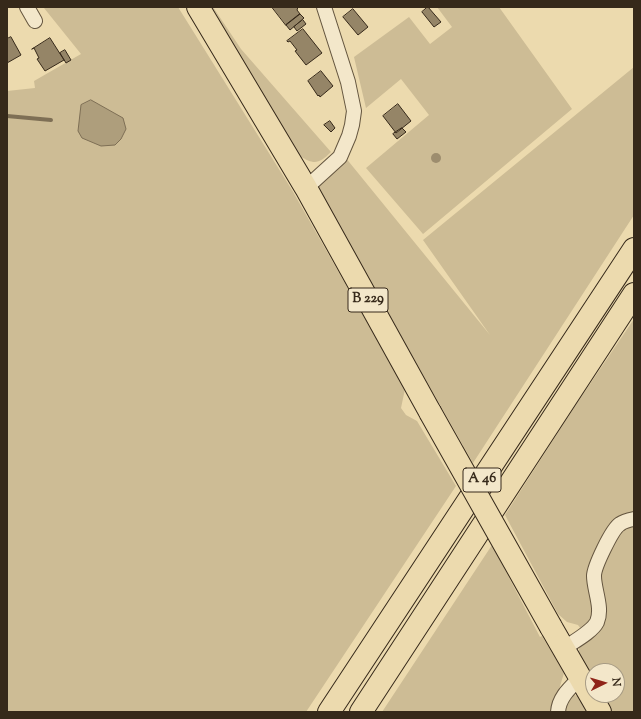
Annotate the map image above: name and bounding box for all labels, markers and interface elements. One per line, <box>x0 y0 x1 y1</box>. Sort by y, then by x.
road number: B 229 <box>348 288 388 312</box>
road number: A 46 <box>463 468 501 492</box>
north arrow <box>585 663 625 703</box>
text: N <box>608 677 624 687</box>

